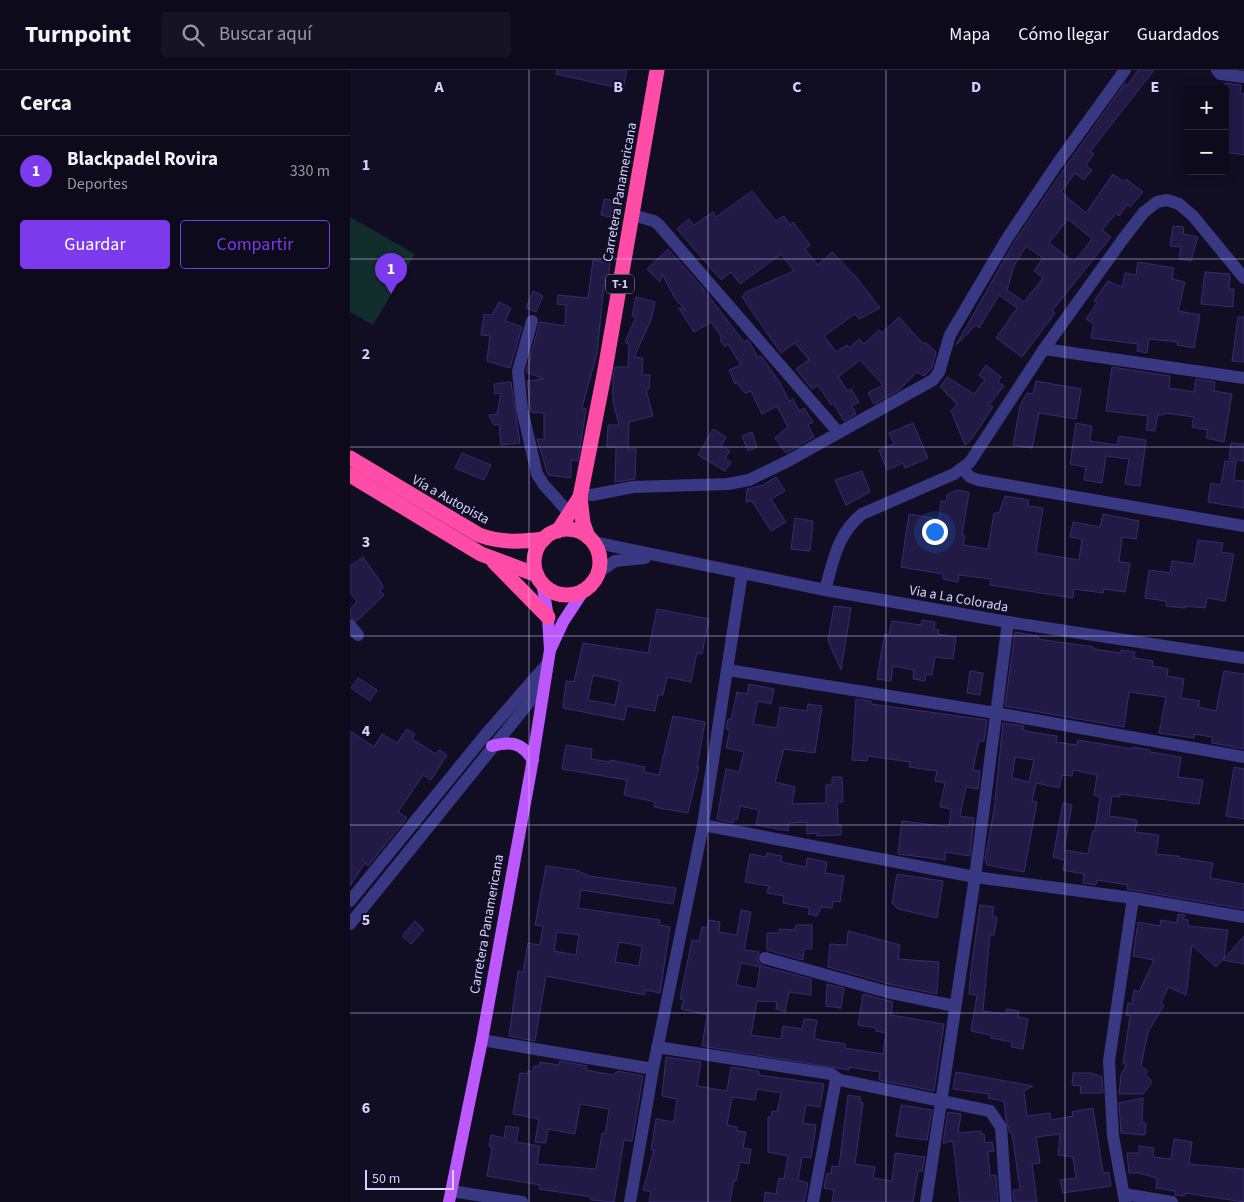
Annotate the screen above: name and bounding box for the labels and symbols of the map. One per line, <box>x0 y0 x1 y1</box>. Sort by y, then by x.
text: A <box>433 76 444 98</box>
text: B <box>613 76 623 98</box>
text: C <box>792 76 802 98</box>
text: D <box>971 76 981 98</box>
text: E <box>1151 76 1159 98</box>
street label: Carretera Panamericana <box>598 121 642 263</box>
text: 1 <box>362 154 370 176</box>
pin: 1 <box>375 253 407 294</box>
road number: T-1 <box>606 274 634 293</box>
text: 2 <box>362 343 370 365</box>
street label: Vía a Autopista <box>408 470 493 529</box>
your location <box>922 519 948 545</box>
text: 3 <box>362 531 370 553</box>
street label: Via a La Colorada <box>908 580 1010 618</box>
text: 4 <box>362 720 371 742</box>
street label: Carretera Panamericana <box>465 853 509 995</box>
text: 5 <box>362 909 370 931</box>
text: 6 <box>362 1097 370 1119</box>
scale bar <box>365 1167 454 1190</box>

